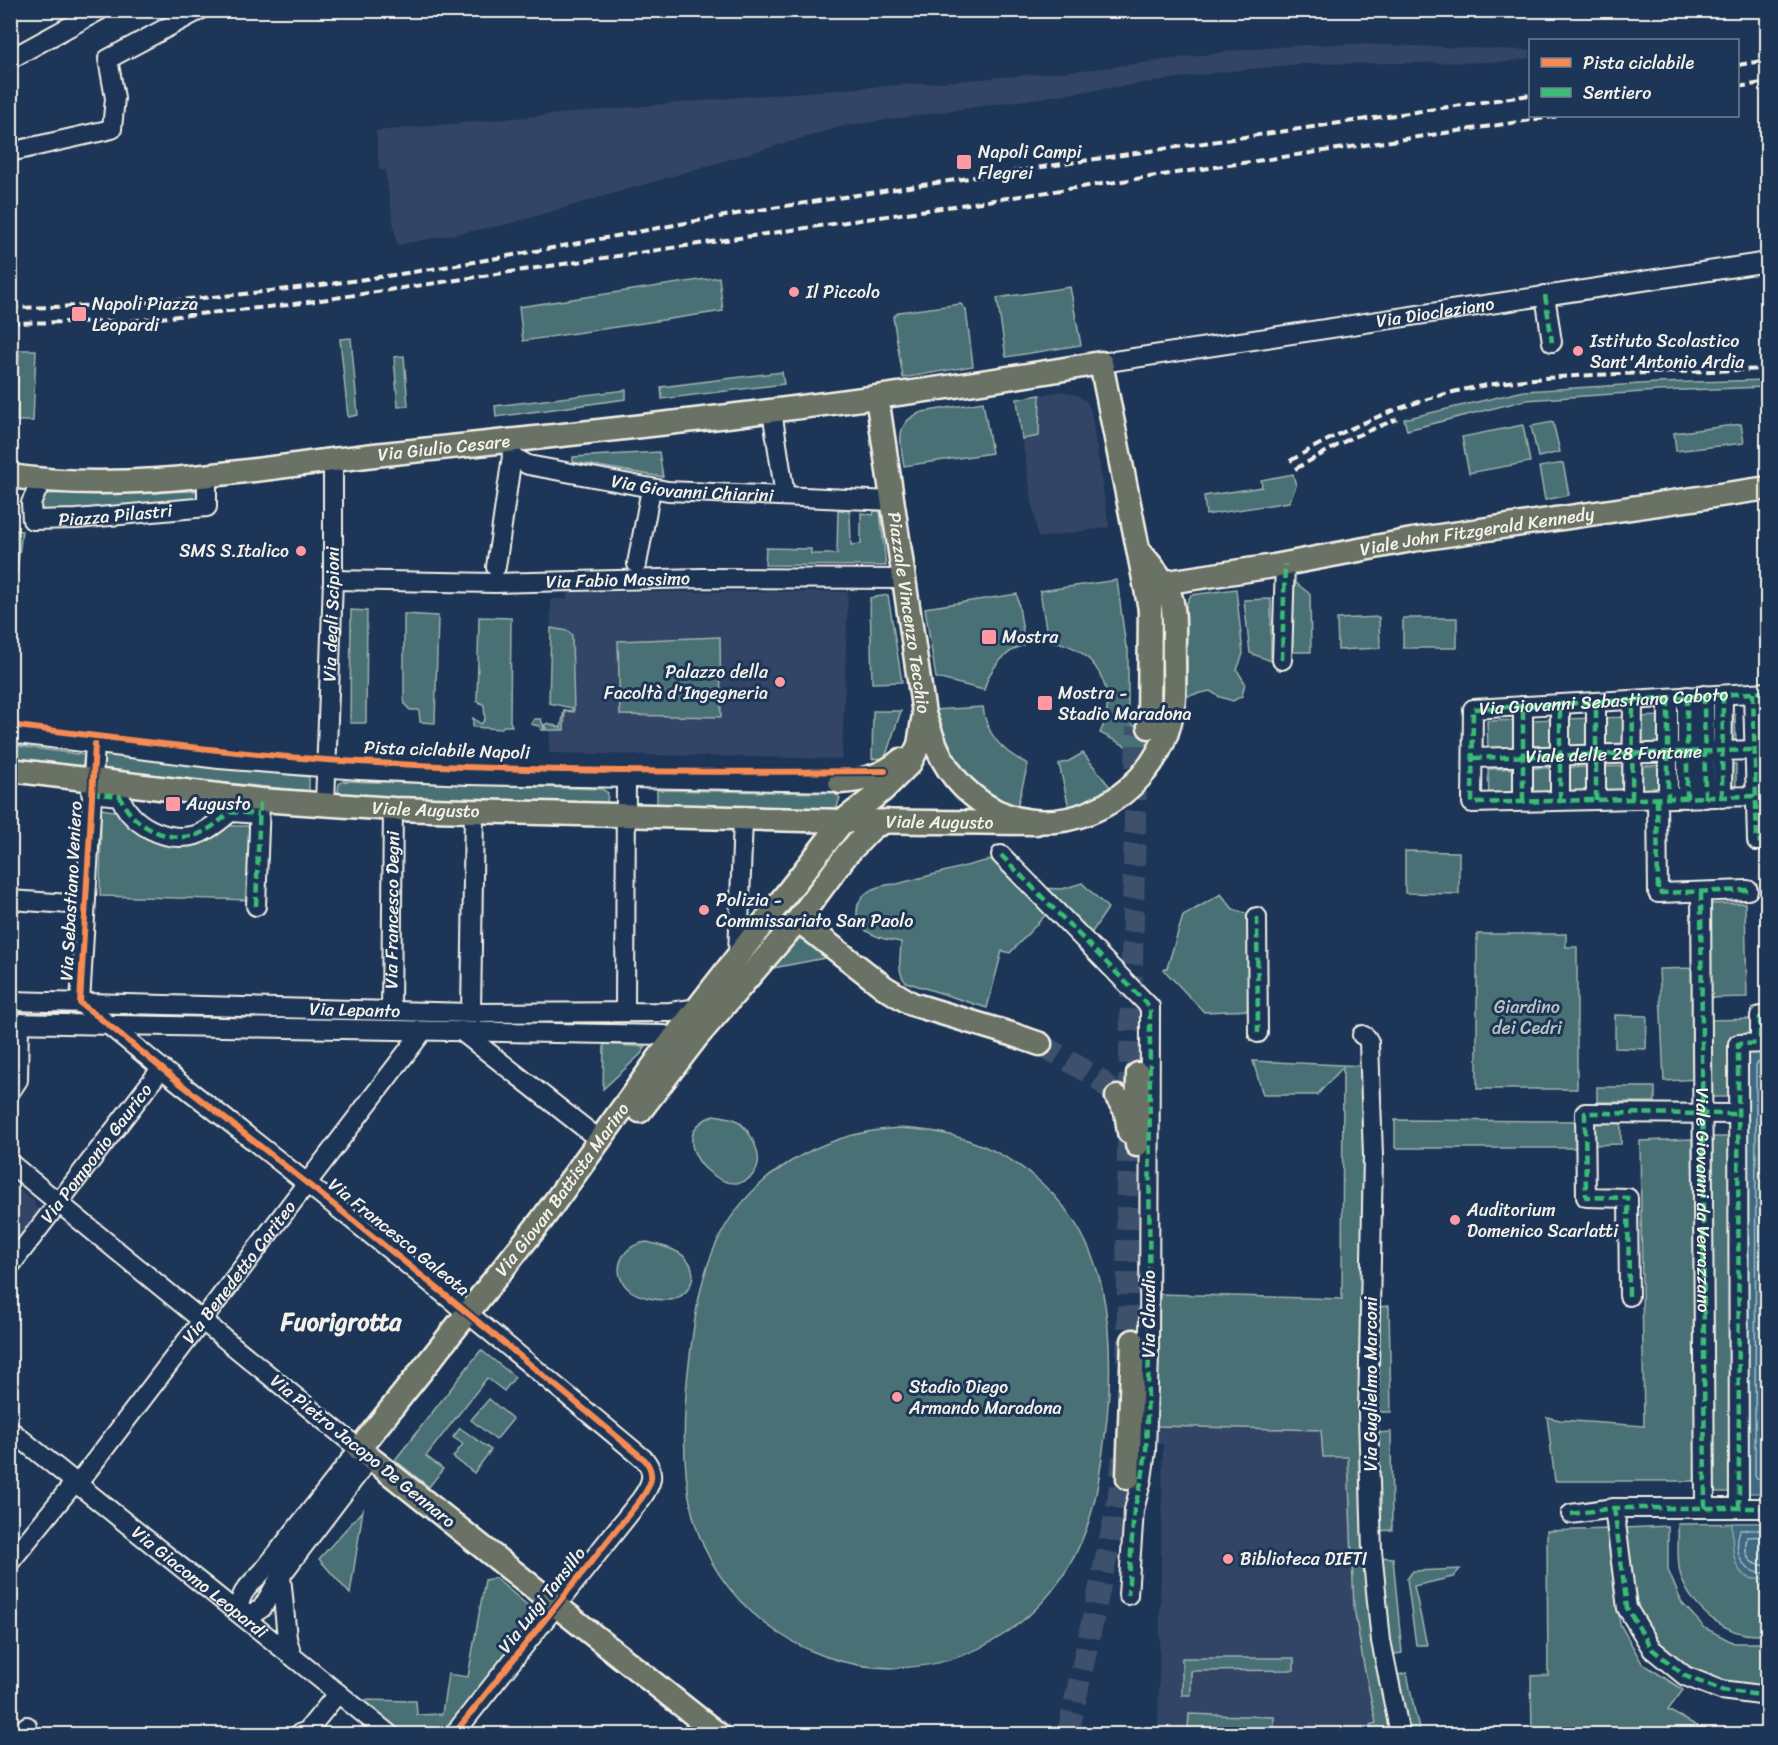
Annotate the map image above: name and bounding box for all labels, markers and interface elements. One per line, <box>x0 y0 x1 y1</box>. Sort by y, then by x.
legend <box>1529 39 1739 117</box>
text: Pista ciclabile <box>1583 47 1695 79</box>
text: Sentiero <box>1583 77 1651 109</box>
place label: Napoli Campi Flegrei <box>978 136 1083 189</box>
marker: Napoli Campi Flegrei <box>955 153 973 171</box>
place label: Il Piccolo <box>805 276 880 308</box>
marker: Il Piccolo <box>787 285 801 299</box>
place label: Napoli Piazza Leopardi <box>92 288 198 341</box>
street label: Via Diocleziano <box>1374 288 1496 337</box>
marker: Napoli Piazza Leopardi <box>70 305 88 323</box>
place label: Istituto Scolastico Sant'Antonio Ardia <box>1589 325 1745 378</box>
marker: Istituto Scolastico Sant'Antonio Ardia <box>1571 344 1585 358</box>
street label: Via Giulio Cesare <box>376 425 512 471</box>
street label: Via Giovanni Chiarini <box>609 465 775 512</box>
street label: Piazza Pilastri <box>58 494 175 535</box>
street label: Viale John Fitzgerald Kennedy <box>1357 497 1597 565</box>
street label: Piazzale Vincenzo Tecchio <box>878 510 940 716</box>
place label: SMS S.Italico <box>179 535 289 567</box>
marker: SMS S.Italico <box>294 544 308 558</box>
street label: Via degli Scipioni <box>313 546 349 682</box>
street label: Via Fabio Massimo <box>545 562 690 598</box>
place label: Mostra <box>1002 621 1059 653</box>
marker: Mostra <box>980 628 998 646</box>
place label: Palazzo della Facoltà d'Ingegneria <box>604 656 769 709</box>
marker: Palazzo della Facoltà d'Ingegneria <box>773 675 787 689</box>
place label: Mostra - Stadio Maradona <box>1058 677 1192 730</box>
street label: Via Giovanni Sebastiano Caboto <box>1478 678 1729 725</box>
marker: Mostra - Stadio Maradona <box>1036 694 1054 712</box>
street label: Pista ciclabile Napoli <box>363 731 532 769</box>
street label: Viale delle 28 Fontane <box>1525 736 1703 772</box>
place label: Augusto <box>185 788 251 820</box>
street label: Viale Augusto <box>371 792 480 827</box>
marker: Augusto <box>164 795 182 813</box>
street label: Via Sebastiano Veniero <box>50 800 92 982</box>
street label: Viale Augusto <box>886 805 994 839</box>
street label: Via Francesco Degni <box>375 830 409 989</box>
place label: Polizia - Commissariato San Paolo <box>716 884 913 937</box>
marker: Polizia - Commissariato San Paolo <box>697 903 711 917</box>
park label: Giardino dei Cedri <box>1492 991 1563 1044</box>
street label: Via Lepanto <box>309 993 401 1027</box>
street label: Via Pomponio Gaurico <box>32 1076 161 1231</box>
street label: Viale Giovanni da Verrazzano <box>1686 1087 1720 1313</box>
street label: Via Giovan Battista Marino <box>486 1096 638 1284</box>
street label: Via Francesco Galeota <box>321 1169 477 1305</box>
street label: Via Benedetto Cariteo <box>173 1193 305 1351</box>
place label: Auditorium Domenico Scarlatti <box>1466 1194 1619 1247</box>
marker: Auditorium Domenico Scarlatti <box>1448 1213 1462 1227</box>
street label: Via Claudio <box>1133 1270 1165 1358</box>
street label: Via Guglielmo Marconi <box>1355 1295 1387 1472</box>
district label: Fuorigrotta <box>280 1301 402 1343</box>
street label: Via Pietro Jacopo De Gennaro <box>263 1366 463 1536</box>
place label: Stadio Diego Armando Maradona <box>908 1371 1062 1424</box>
marker: Stadio Diego Armando Maradona <box>890 1390 904 1404</box>
street label: Via Giacomo Leopardi <box>124 1517 276 1648</box>
street label: Via Luigi Tansillo <box>490 1539 594 1661</box>
place label: Biblioteca DIETI <box>1240 1543 1368 1575</box>
marker: Biblioteca DIETI <box>1221 1552 1235 1566</box>

